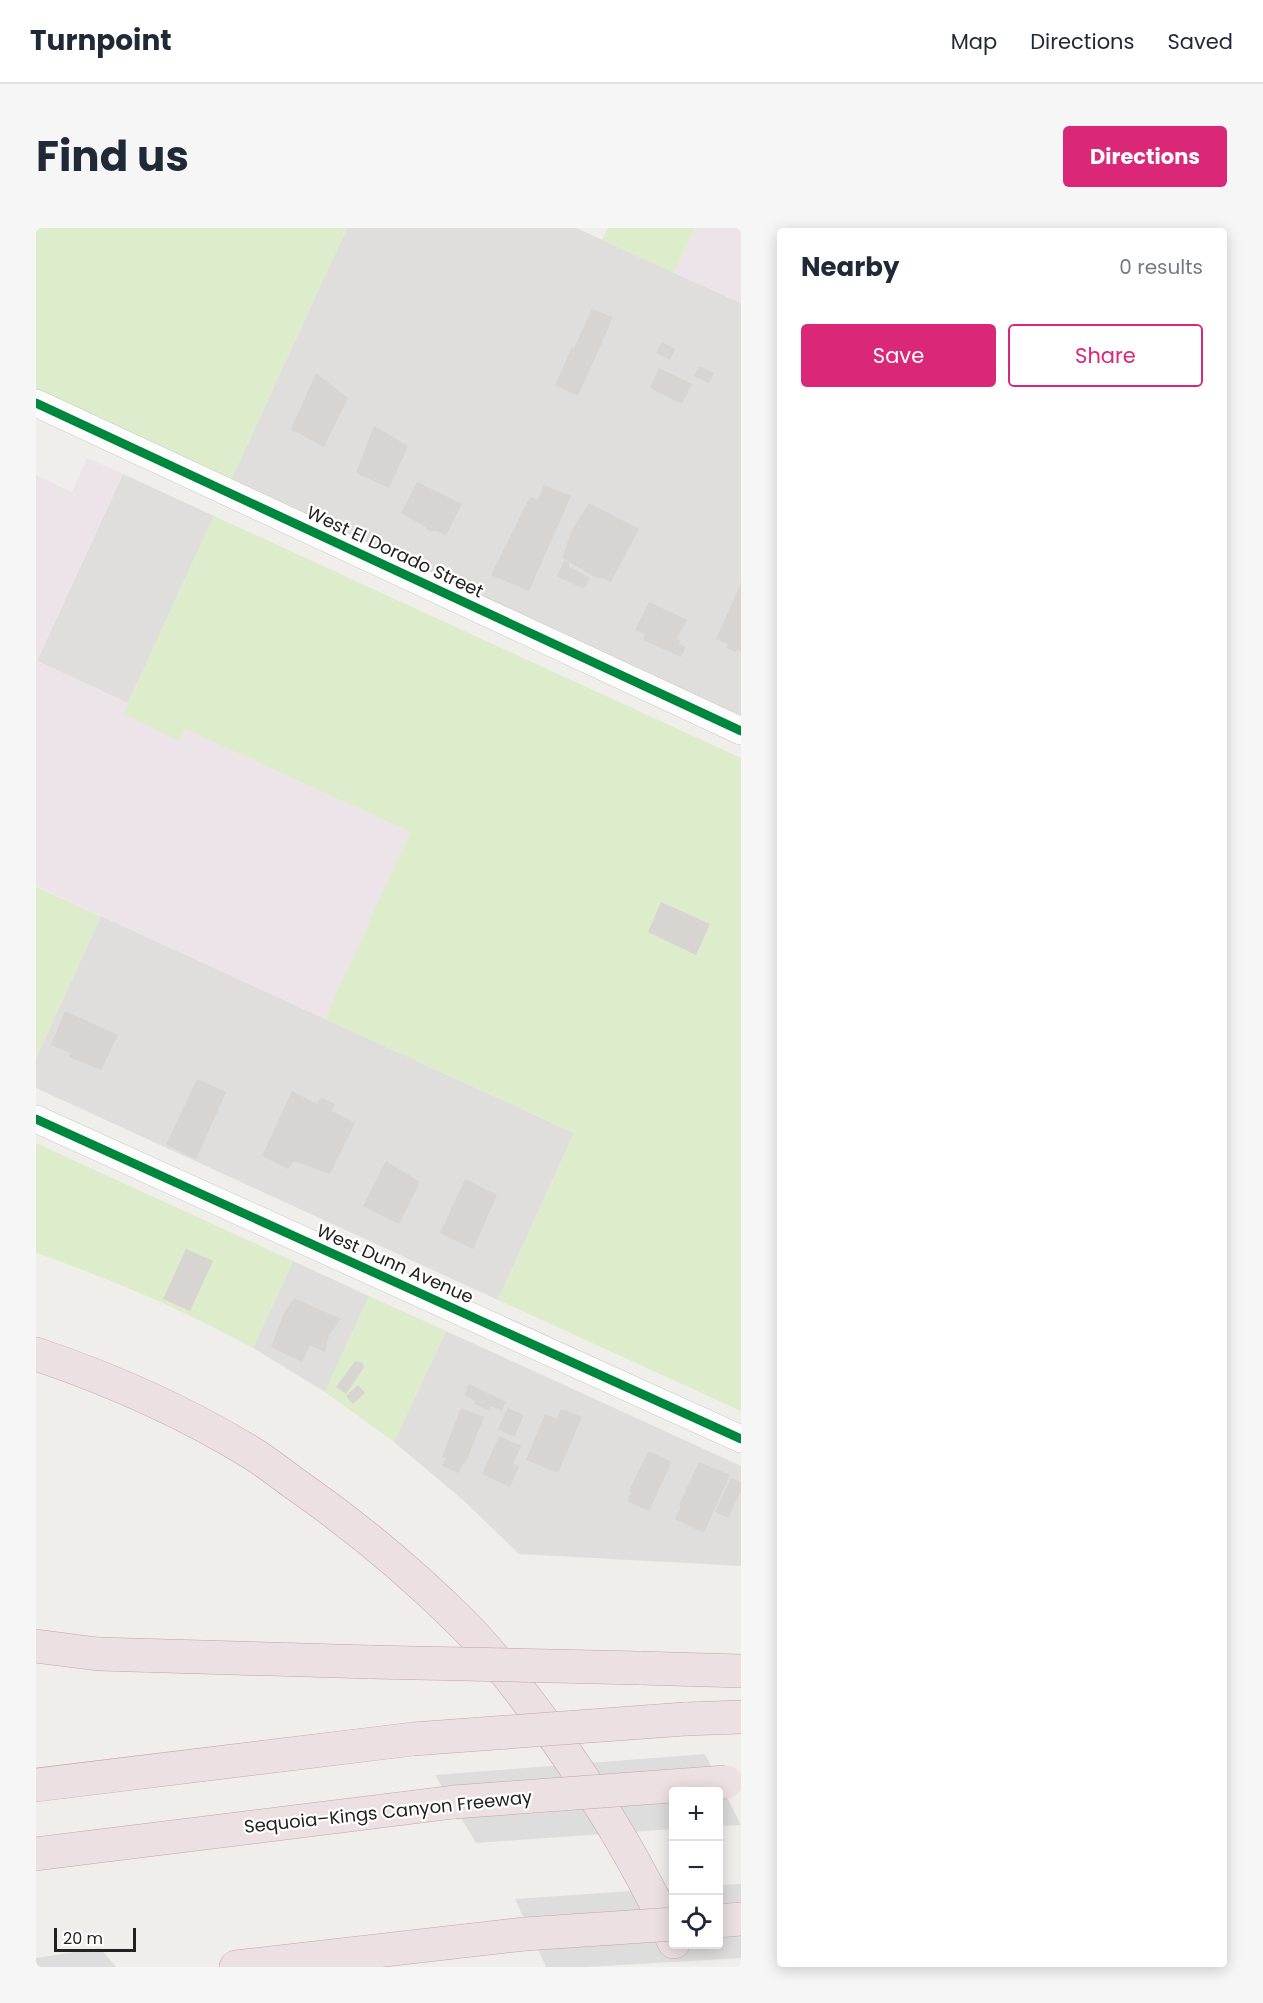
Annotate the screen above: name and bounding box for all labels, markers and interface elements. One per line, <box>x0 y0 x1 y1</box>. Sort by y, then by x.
text: Turnpoint <box>30 21 172 60</box>
text: Map <box>951 27 997 56</box>
text: Directions <box>1030 27 1134 56</box>
text: Saved <box>1167 27 1233 56</box>
button: Directions <box>1063 126 1227 187</box>
text: Find us <box>36 127 189 186</box>
text: Nearby <box>801 249 899 285</box>
text: 0 results <box>1119 253 1203 281</box>
button: Save <box>801 324 996 387</box>
button: Share <box>1008 324 1203 387</box>
street label: West El Dorado Street <box>303 500 488 604</box>
street label: West Dunn Avenue <box>313 1218 478 1309</box>
street label: Sequoia–Kings Canyon Freeway <box>243 1784 533 1839</box>
map controls <box>669 1787 723 1949</box>
button: + <box>669 1787 723 1841</box>
button: − <box>669 1841 723 1895</box>
button: locate <box>669 1895 723 1949</box>
scale bar <box>54 1925 136 1952</box>
text: 20 m <box>63 1927 103 1950</box>

